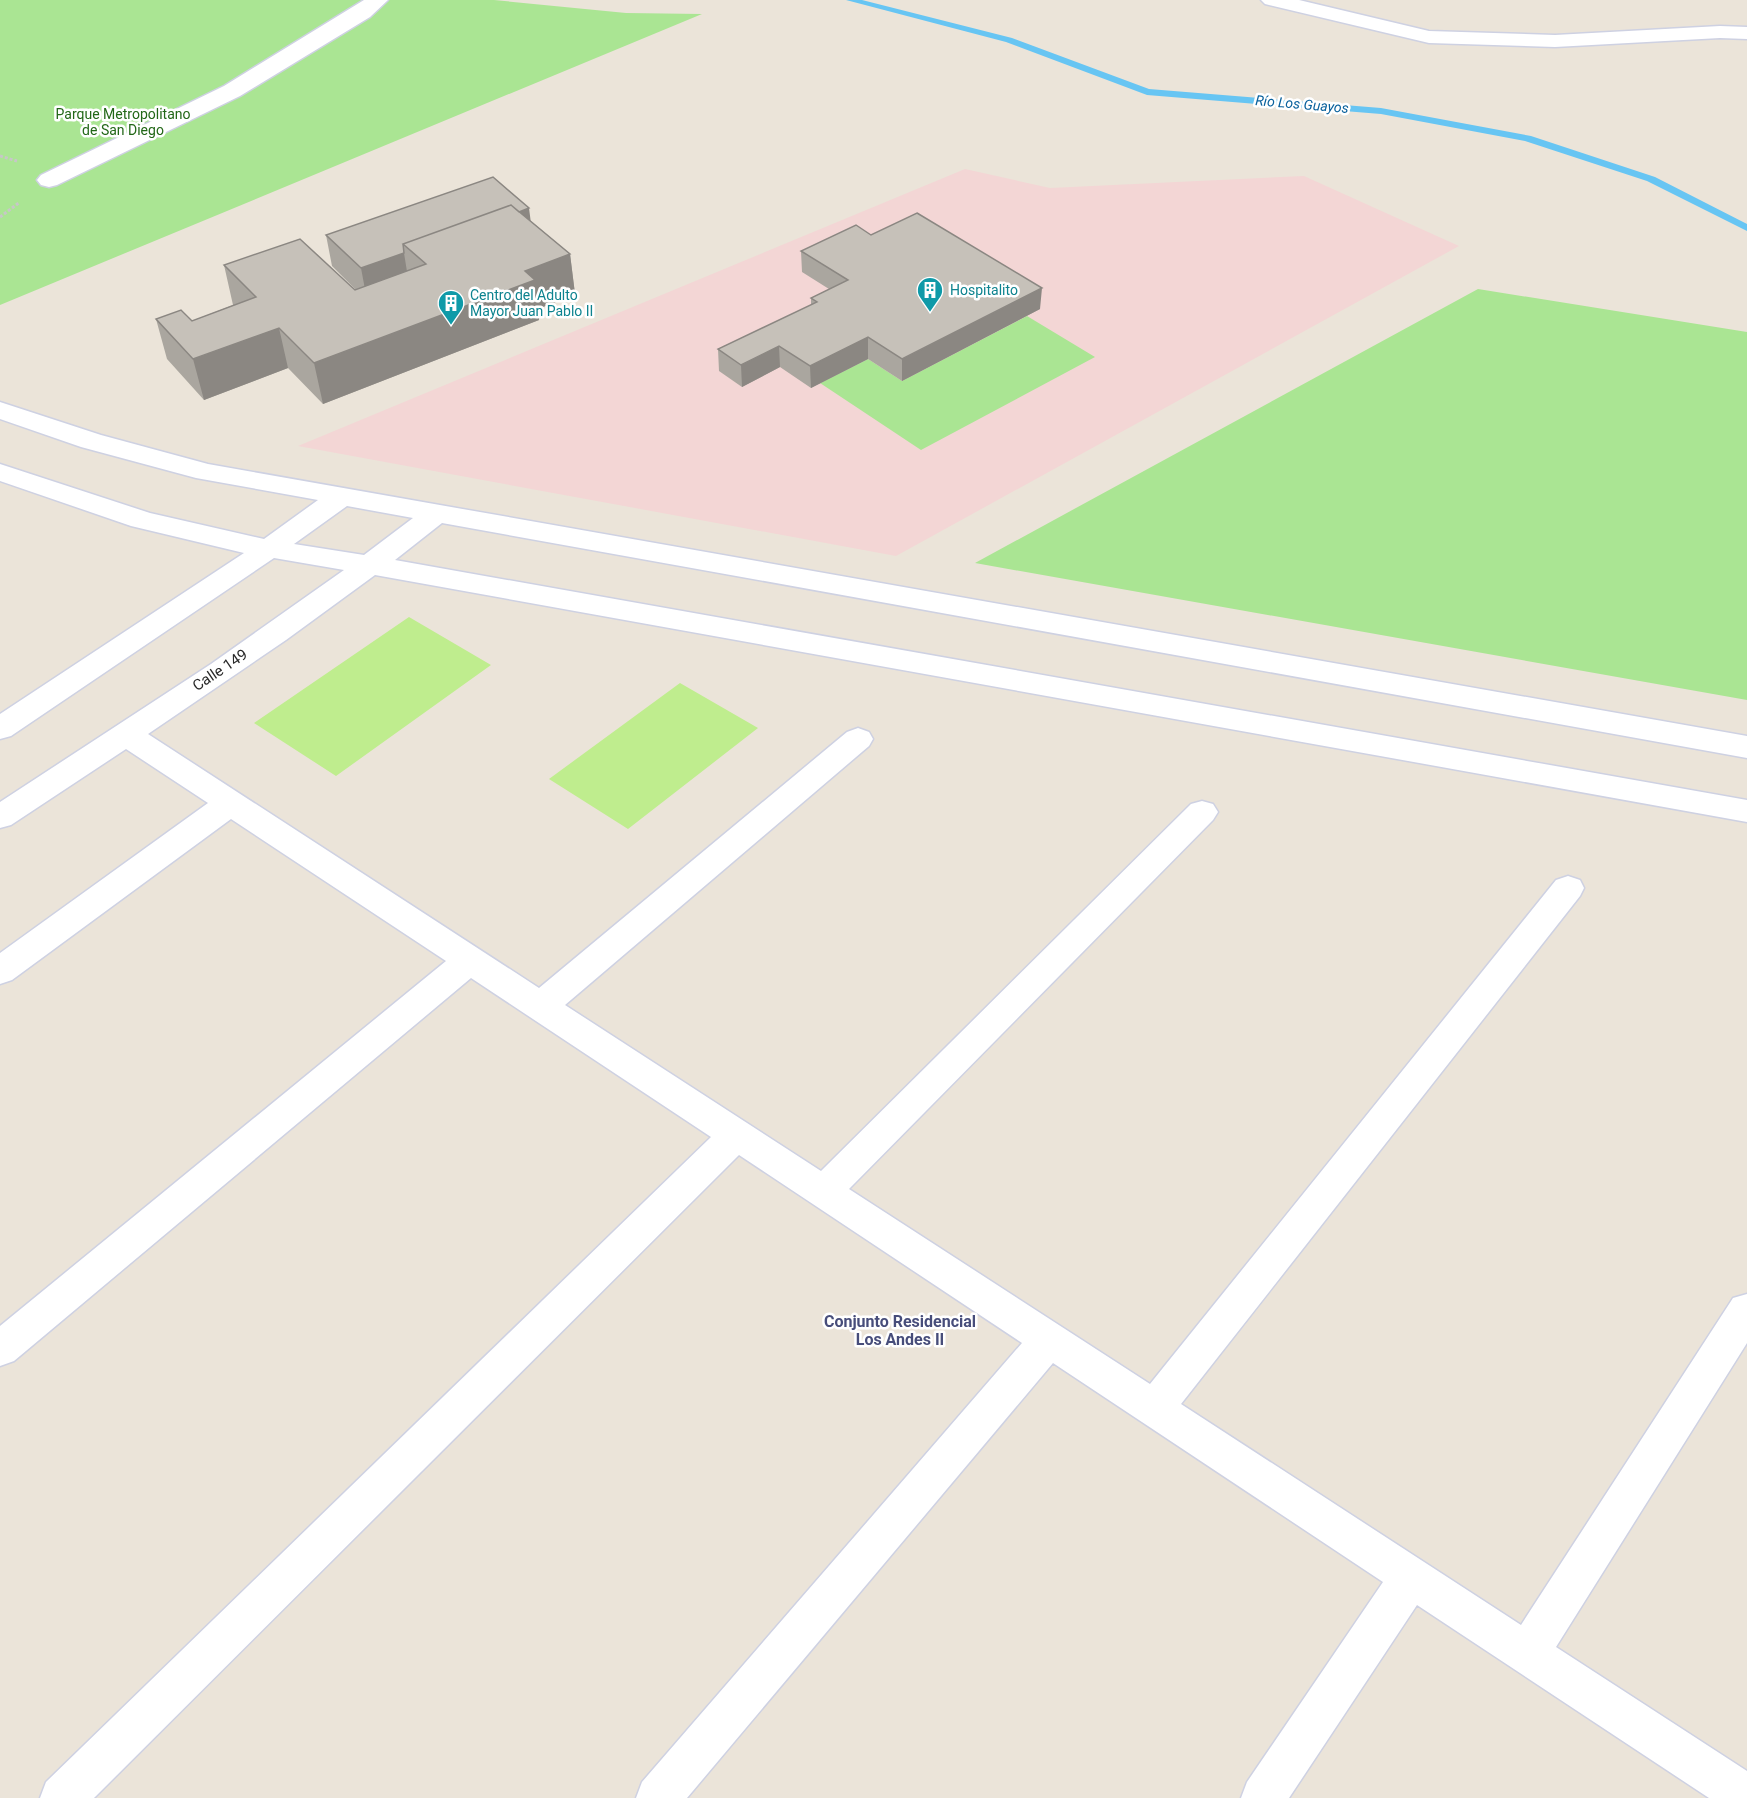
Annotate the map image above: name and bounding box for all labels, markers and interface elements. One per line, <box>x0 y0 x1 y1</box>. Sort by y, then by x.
water label: Río Los Guayos <box>1255 92 1349 116</box>
park label: Parque Metropolitano de San Diego <box>56 106 190 138</box>
building icon: Hospitalito <box>915 275 945 313</box>
place label: Hospitalito <box>950 282 1018 298</box>
place label: Centro del Adulto Mayor Juan Pablo II <box>470 287 593 319</box>
building icon: Centro del Adulto Mayor Juan Pablo II <box>436 288 466 326</box>
street label: Calle 149 <box>189 645 251 695</box>
district label: Conjunto Residencial Los Andes II <box>824 1312 976 1349</box>

